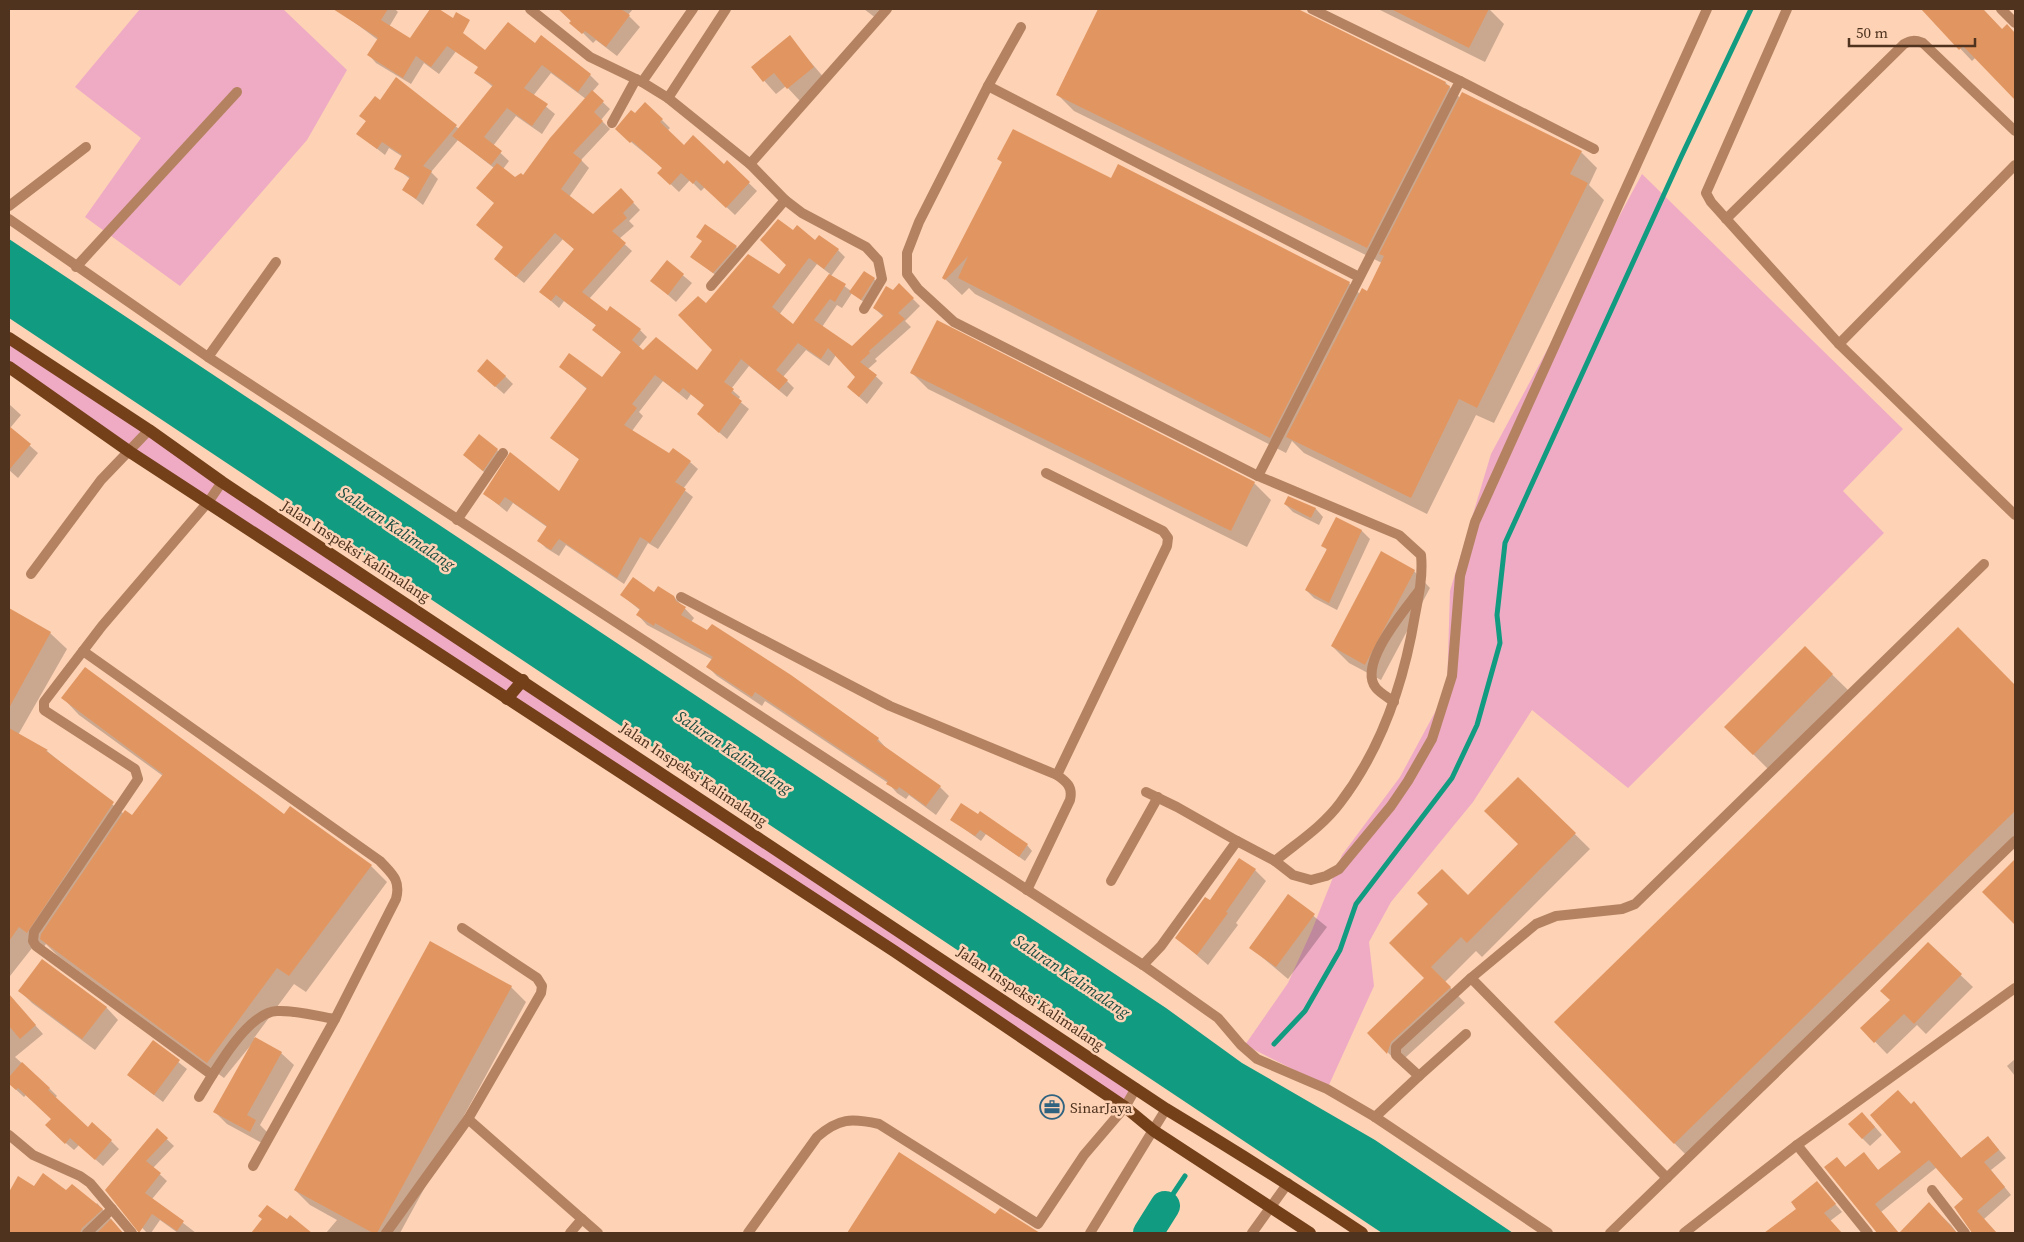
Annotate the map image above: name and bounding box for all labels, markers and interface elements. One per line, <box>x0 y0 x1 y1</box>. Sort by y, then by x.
scale bar <box>1849 15 1975 47</box>
text: 50 m <box>1856 22 1888 43</box>
water label: Saluran Kalimalang <box>335 481 460 576</box>
street label: Jalan Inspeksi Kalimalang <box>277 494 435 607</box>
water label: Saluran Kalimalang <box>672 705 797 800</box>
street label: Jalan Inspeksi Kalimalang <box>615 716 772 831</box>
water label: Saluran Kalimalang <box>1010 929 1135 1024</box>
street label: Jalan Inspeksi Kalimalang <box>952 940 1109 1055</box>
office icon: SinarJaya <box>1039 1094 1065 1120</box>
place label: SinarJaya <box>1070 1097 1133 1118</box>

